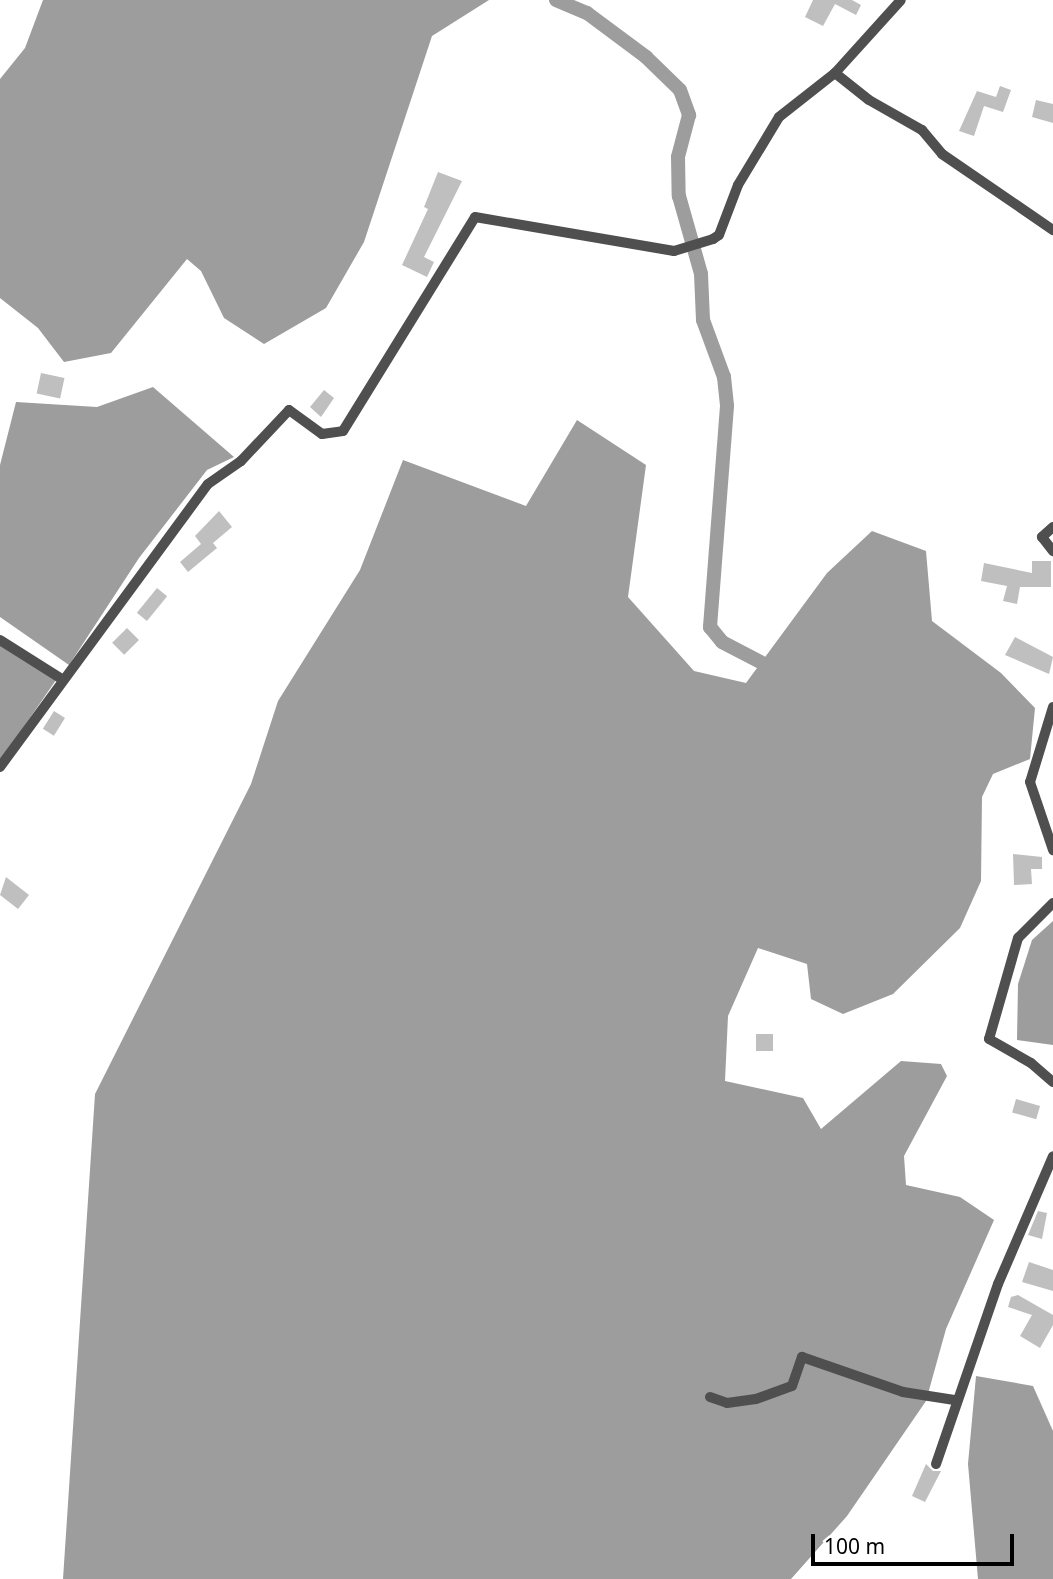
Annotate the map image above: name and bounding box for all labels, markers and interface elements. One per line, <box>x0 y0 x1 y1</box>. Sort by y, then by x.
scale bar <box>815 1520 1018 1564</box>
text: 100 m <box>824 1532 885 1560</box>

